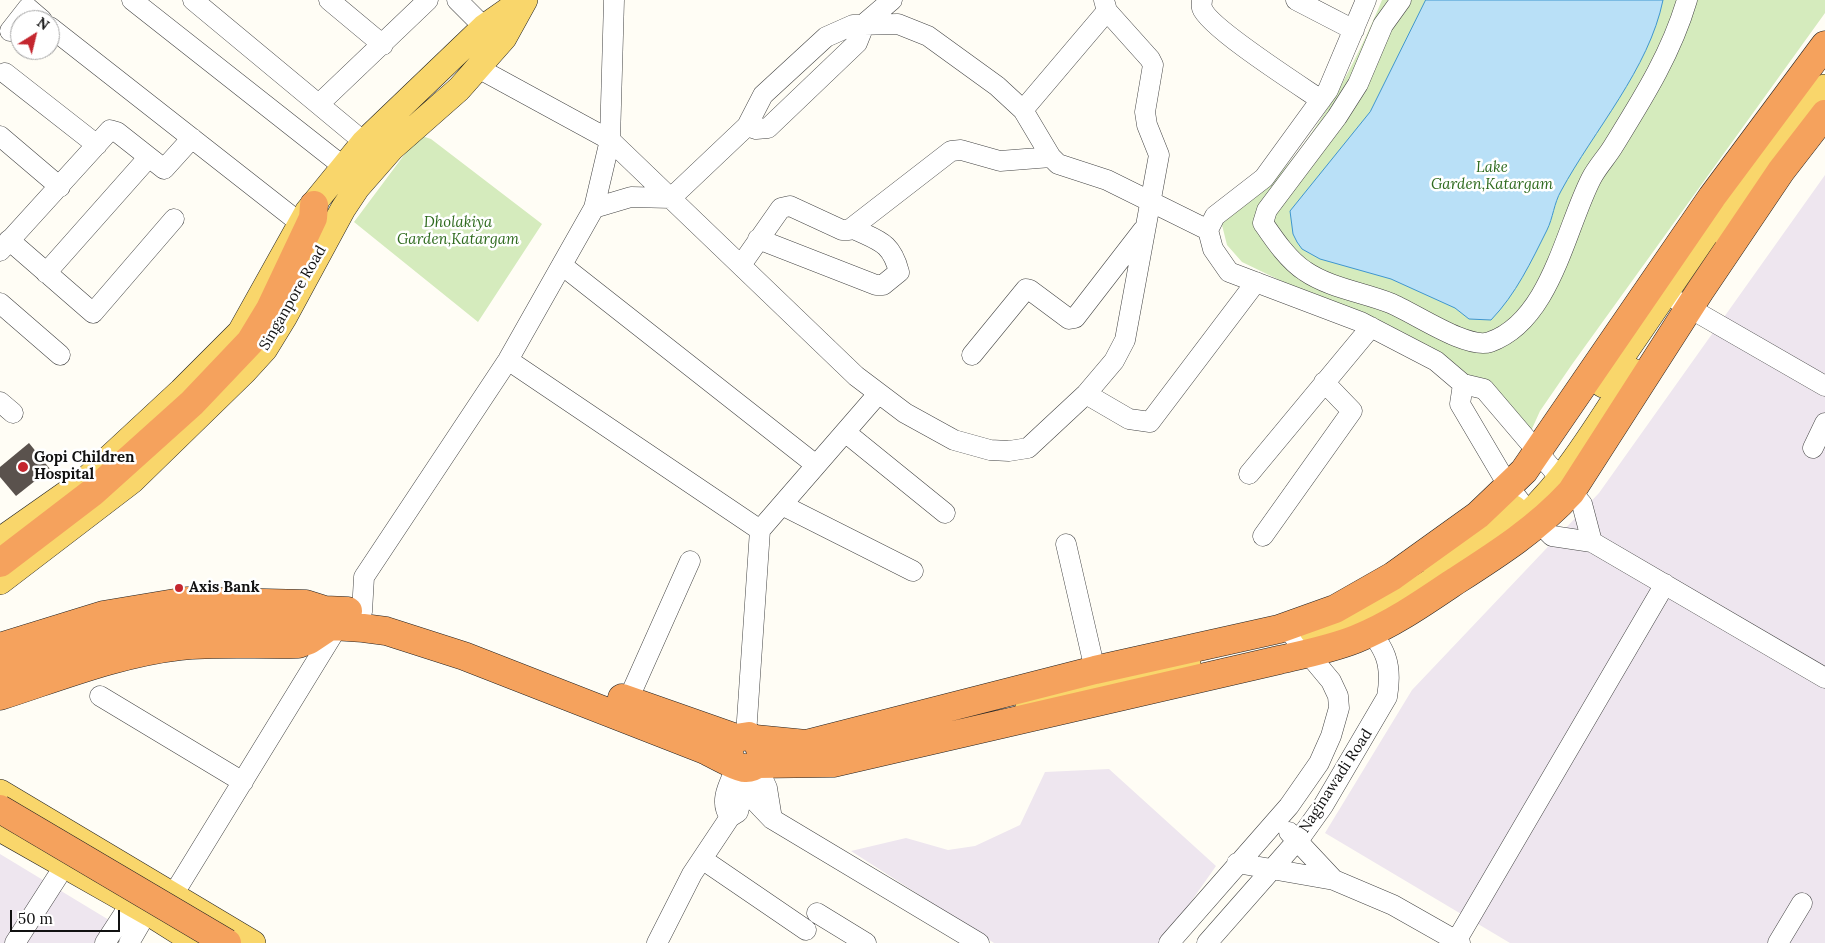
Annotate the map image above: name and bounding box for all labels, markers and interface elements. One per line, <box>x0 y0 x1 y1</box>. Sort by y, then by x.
north arrow <box>10 10 60 60</box>
text: N <box>34 13 53 34</box>
park label: Lake Garden,Katargam <box>1431 159 1553 194</box>
park label: Dholakiya Garden,Katargam <box>397 214 519 249</box>
street label: Singanpore Road <box>256 242 330 354</box>
place label: Gopi Children Hospital <box>34 449 135 484</box>
marker: Gopi Children Hospital <box>16 460 30 474</box>
place label: Axis Bank <box>189 579 260 597</box>
marker: Axis Bank <box>173 582 185 594</box>
street label: Naginawadi Road <box>1296 726 1376 836</box>
scale bar <box>12 900 122 932</box>
text: 50 m <box>18 909 53 928</box>

